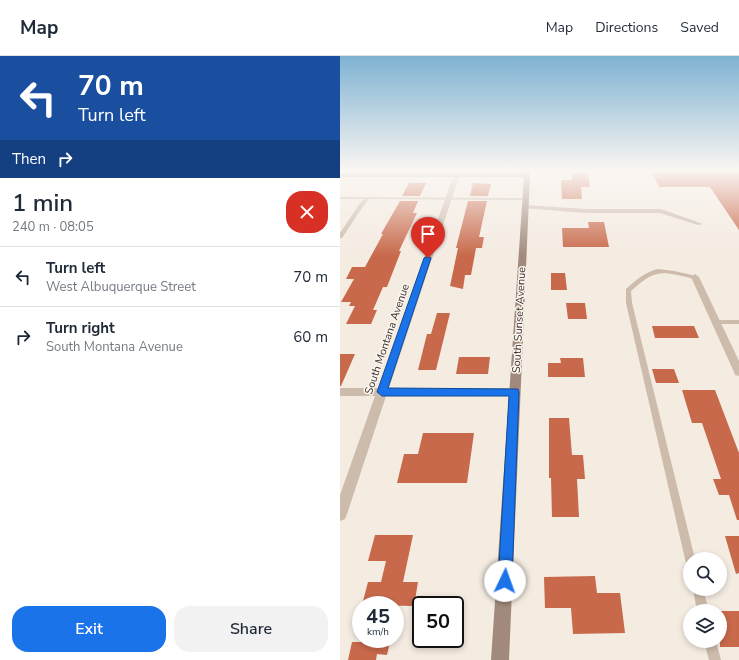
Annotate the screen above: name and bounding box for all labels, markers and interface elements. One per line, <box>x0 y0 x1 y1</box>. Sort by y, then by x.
text: Map <box>20 15 58 41</box>
text: Map <box>546 18 573 37</box>
text: Directions <box>595 18 658 37</box>
text: Saved <box>680 18 719 37</box>
text: 70 m <box>78 67 144 105</box>
icon: left <box>12 72 64 124</box>
text: Turn left <box>78 103 146 127</box>
icon: right <box>54 148 76 170</box>
text: Then <box>12 149 46 169</box>
text: 1 min <box>12 187 73 219</box>
button: close <box>286 191 328 233</box>
pin <box>411 217 445 258</box>
text: 240 m · 08:05 <box>12 218 94 236</box>
icon: arrive <box>417 223 439 245</box>
text: Turn left <box>46 258 105 278</box>
icon: left <box>12 266 34 288</box>
street label: South Sunset Avenue <box>509 266 529 374</box>
text: 70 m <box>293 267 328 287</box>
text: West Albuquerque Street <box>46 278 196 296</box>
street label: South Montana Avenue <box>361 282 413 396</box>
text: Turn right <box>46 318 115 338</box>
icon: right <box>12 326 34 348</box>
text: 60 m <box>293 327 328 347</box>
text: South Montana Avenue <box>46 338 183 356</box>
map controls <box>683 552 727 648</box>
button: search <box>683 552 727 596</box>
position arrow <box>484 560 526 602</box>
speed limit sign: 50 <box>412 596 464 648</box>
text: 45 <box>366 603 390 630</box>
button: layers <box>683 604 727 648</box>
button: Exit <box>12 606 166 652</box>
button: Share <box>174 606 328 652</box>
text: km/h <box>367 625 389 639</box>

